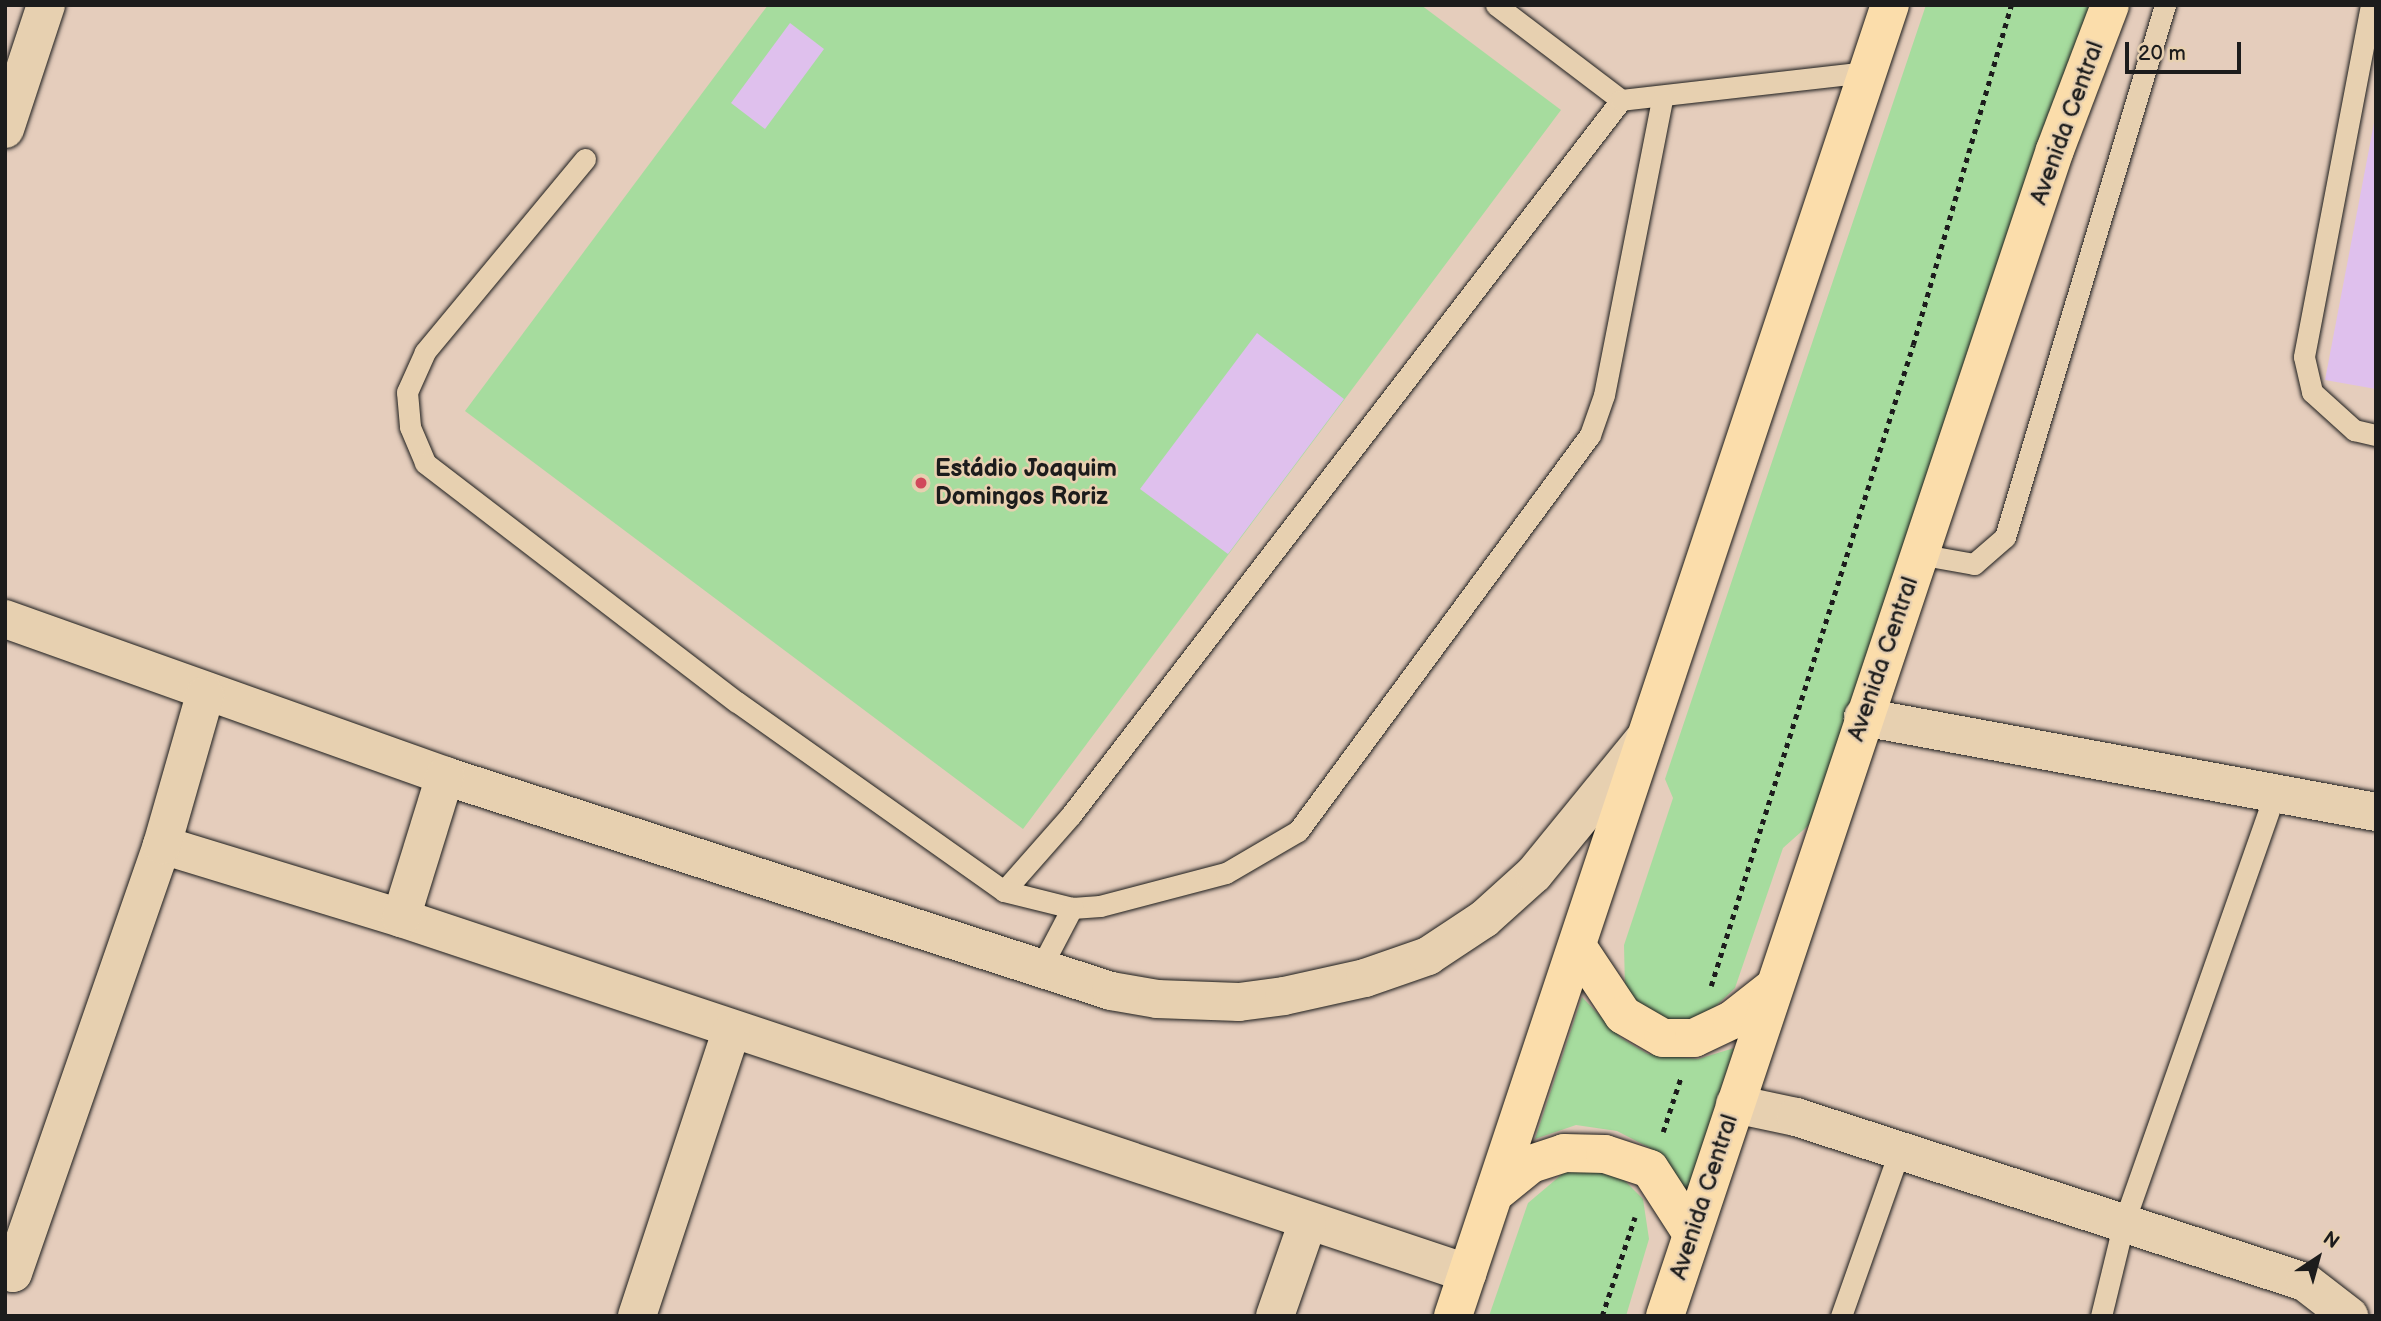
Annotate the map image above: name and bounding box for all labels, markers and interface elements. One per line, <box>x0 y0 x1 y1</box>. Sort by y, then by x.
scale bar <box>2129 28 2244 72</box>
street label: Avenida Central <box>2024 37 2110 209</box>
text: 20 m <box>2138 41 2186 66</box>
place label: Estádio Joaquim Domingos Roriz <box>935 455 1117 511</box>
marker: Estádio Joaquim Domingos Roriz <box>913 475 929 491</box>
street label: Avenida Central <box>1841 573 1925 745</box>
street label: Avenida Central <box>1664 1111 1744 1283</box>
north arrow <box>2283 1223 2353 1293</box>
text: N <box>2318 1227 2343 1254</box>

